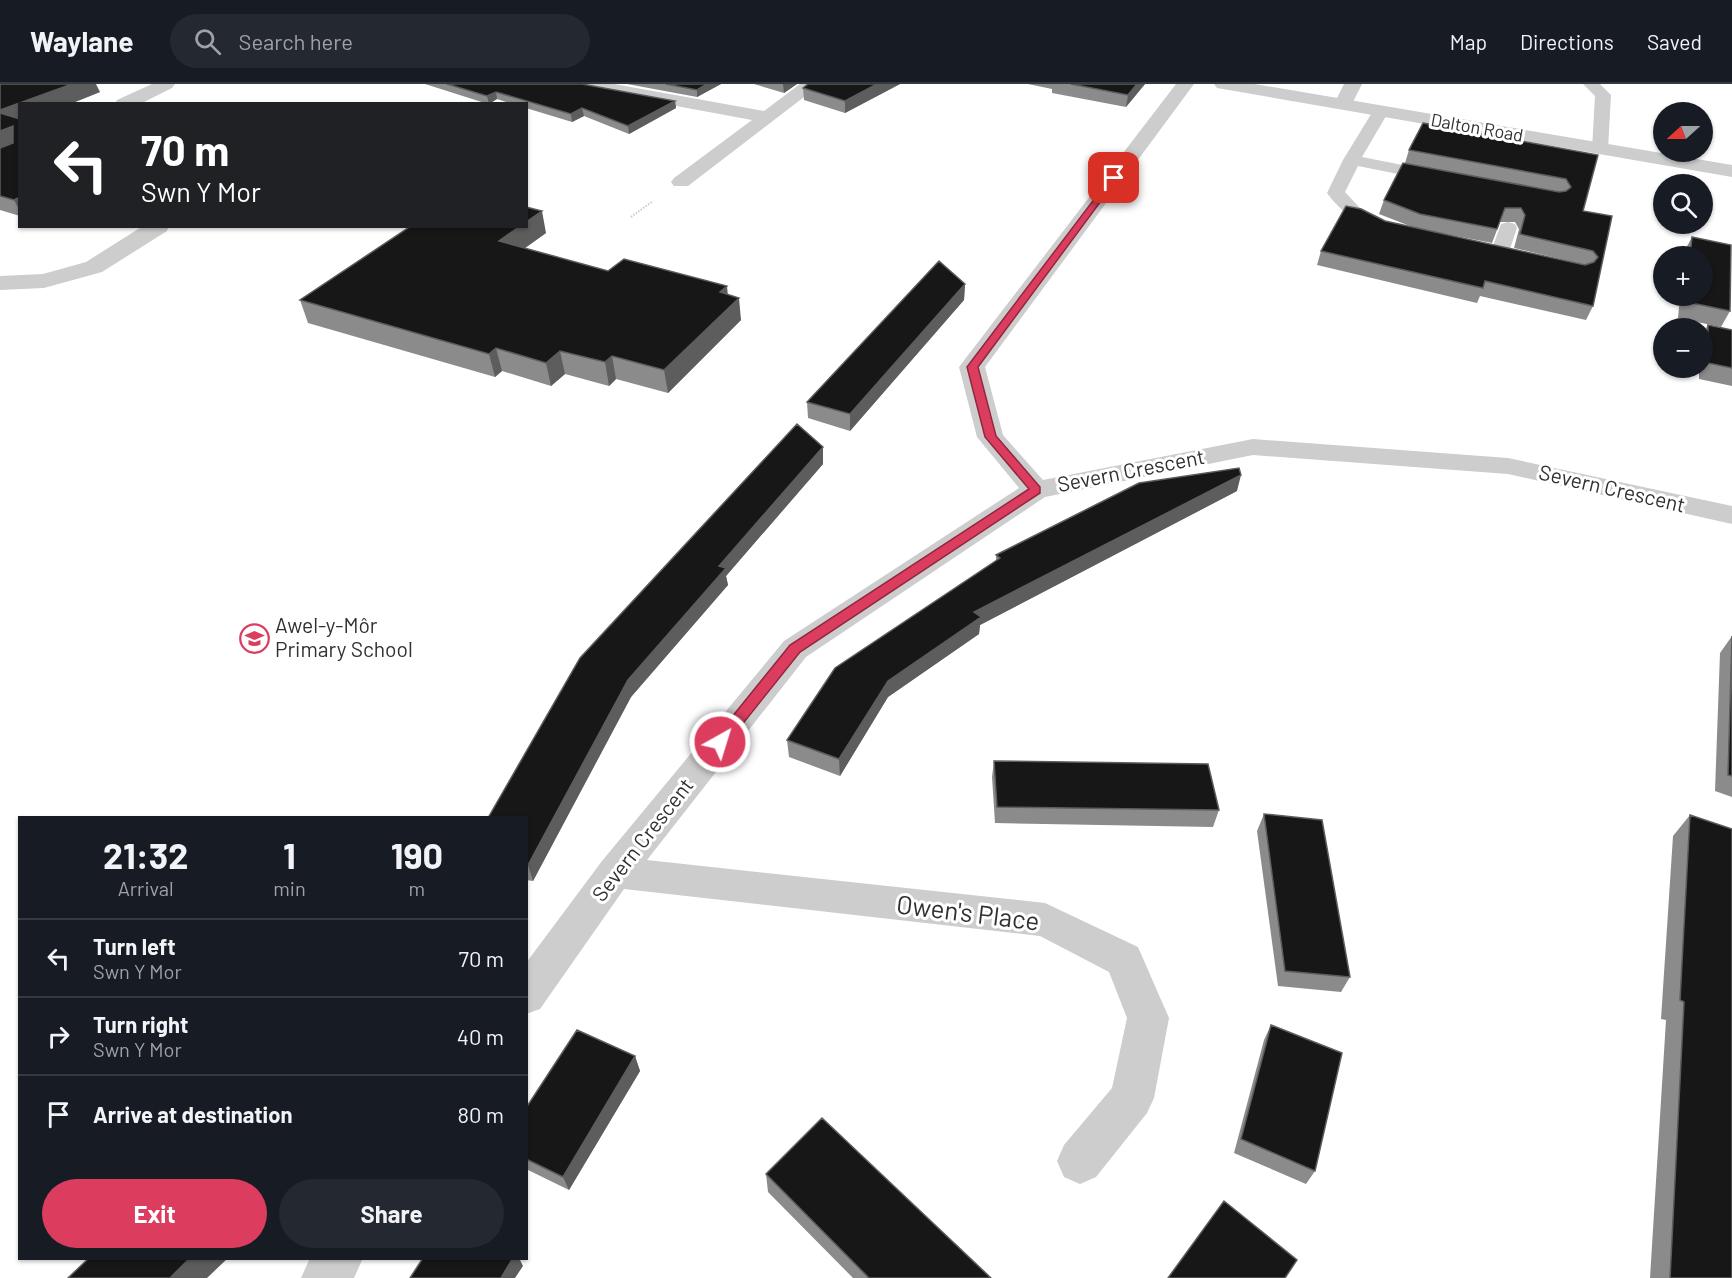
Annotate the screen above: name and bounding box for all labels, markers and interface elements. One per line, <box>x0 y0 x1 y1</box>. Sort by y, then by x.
search box <box>170 14 590 68</box>
text: Waylane <box>30 24 134 58</box>
icon: search <box>191 25 224 58</box>
text: Search here <box>239 28 353 54</box>
text: Map <box>1450 29 1487 54</box>
text: Directions <box>1520 29 1614 54</box>
text: Saved <box>1647 29 1702 54</box>
north arrow <box>1653 102 1713 162</box>
map controls <box>1653 102 1713 378</box>
street label: Dalton Road <box>1429 108 1525 146</box>
text: 70 m <box>141 124 229 174</box>
icon: left <box>42 126 120 204</box>
pin <box>1088 152 1139 203</box>
icon: arrive <box>1097 161 1130 194</box>
button: search <box>1653 174 1713 234</box>
text: Swn Y Mor <box>141 175 261 207</box>
button: + <box>1653 246 1713 306</box>
button: − <box>1653 318 1713 378</box>
street label: Severn Crescent <box>1055 443 1207 496</box>
street label: Severn Crescent <box>1537 459 1688 517</box>
place label: Awel-y-Môr Primary School <box>275 612 413 661</box>
school or university icon: Awel-y-Môr Primary School <box>238 622 270 654</box>
position arrow <box>688 710 752 774</box>
street label: Severn Crescent <box>586 772 698 906</box>
text: 21:32 <box>103 833 188 876</box>
text: 1 <box>283 833 296 876</box>
text: 190 <box>391 833 443 876</box>
text: Arrival <box>118 876 174 900</box>
text: min <box>273 876 306 900</box>
text: m <box>409 876 425 900</box>
street label: Owen's Place <box>895 887 1042 936</box>
text: Turn left <box>93 933 176 959</box>
icon: left <box>42 942 75 975</box>
text: 70 m <box>459 945 504 971</box>
text: Swn Y Mor <box>93 959 182 983</box>
text: Turn right <box>93 1011 188 1037</box>
icon: right <box>42 1020 75 1053</box>
text: 40 m <box>457 1023 504 1049</box>
text: Swn Y Mor <box>93 1037 182 1061</box>
icon: arrive <box>42 1098 75 1131</box>
text: Arrive at destination <box>93 1101 292 1127</box>
text: 80 m <box>458 1101 504 1127</box>
button: Exit <box>42 1179 267 1248</box>
button: Share <box>279 1179 504 1248</box>

